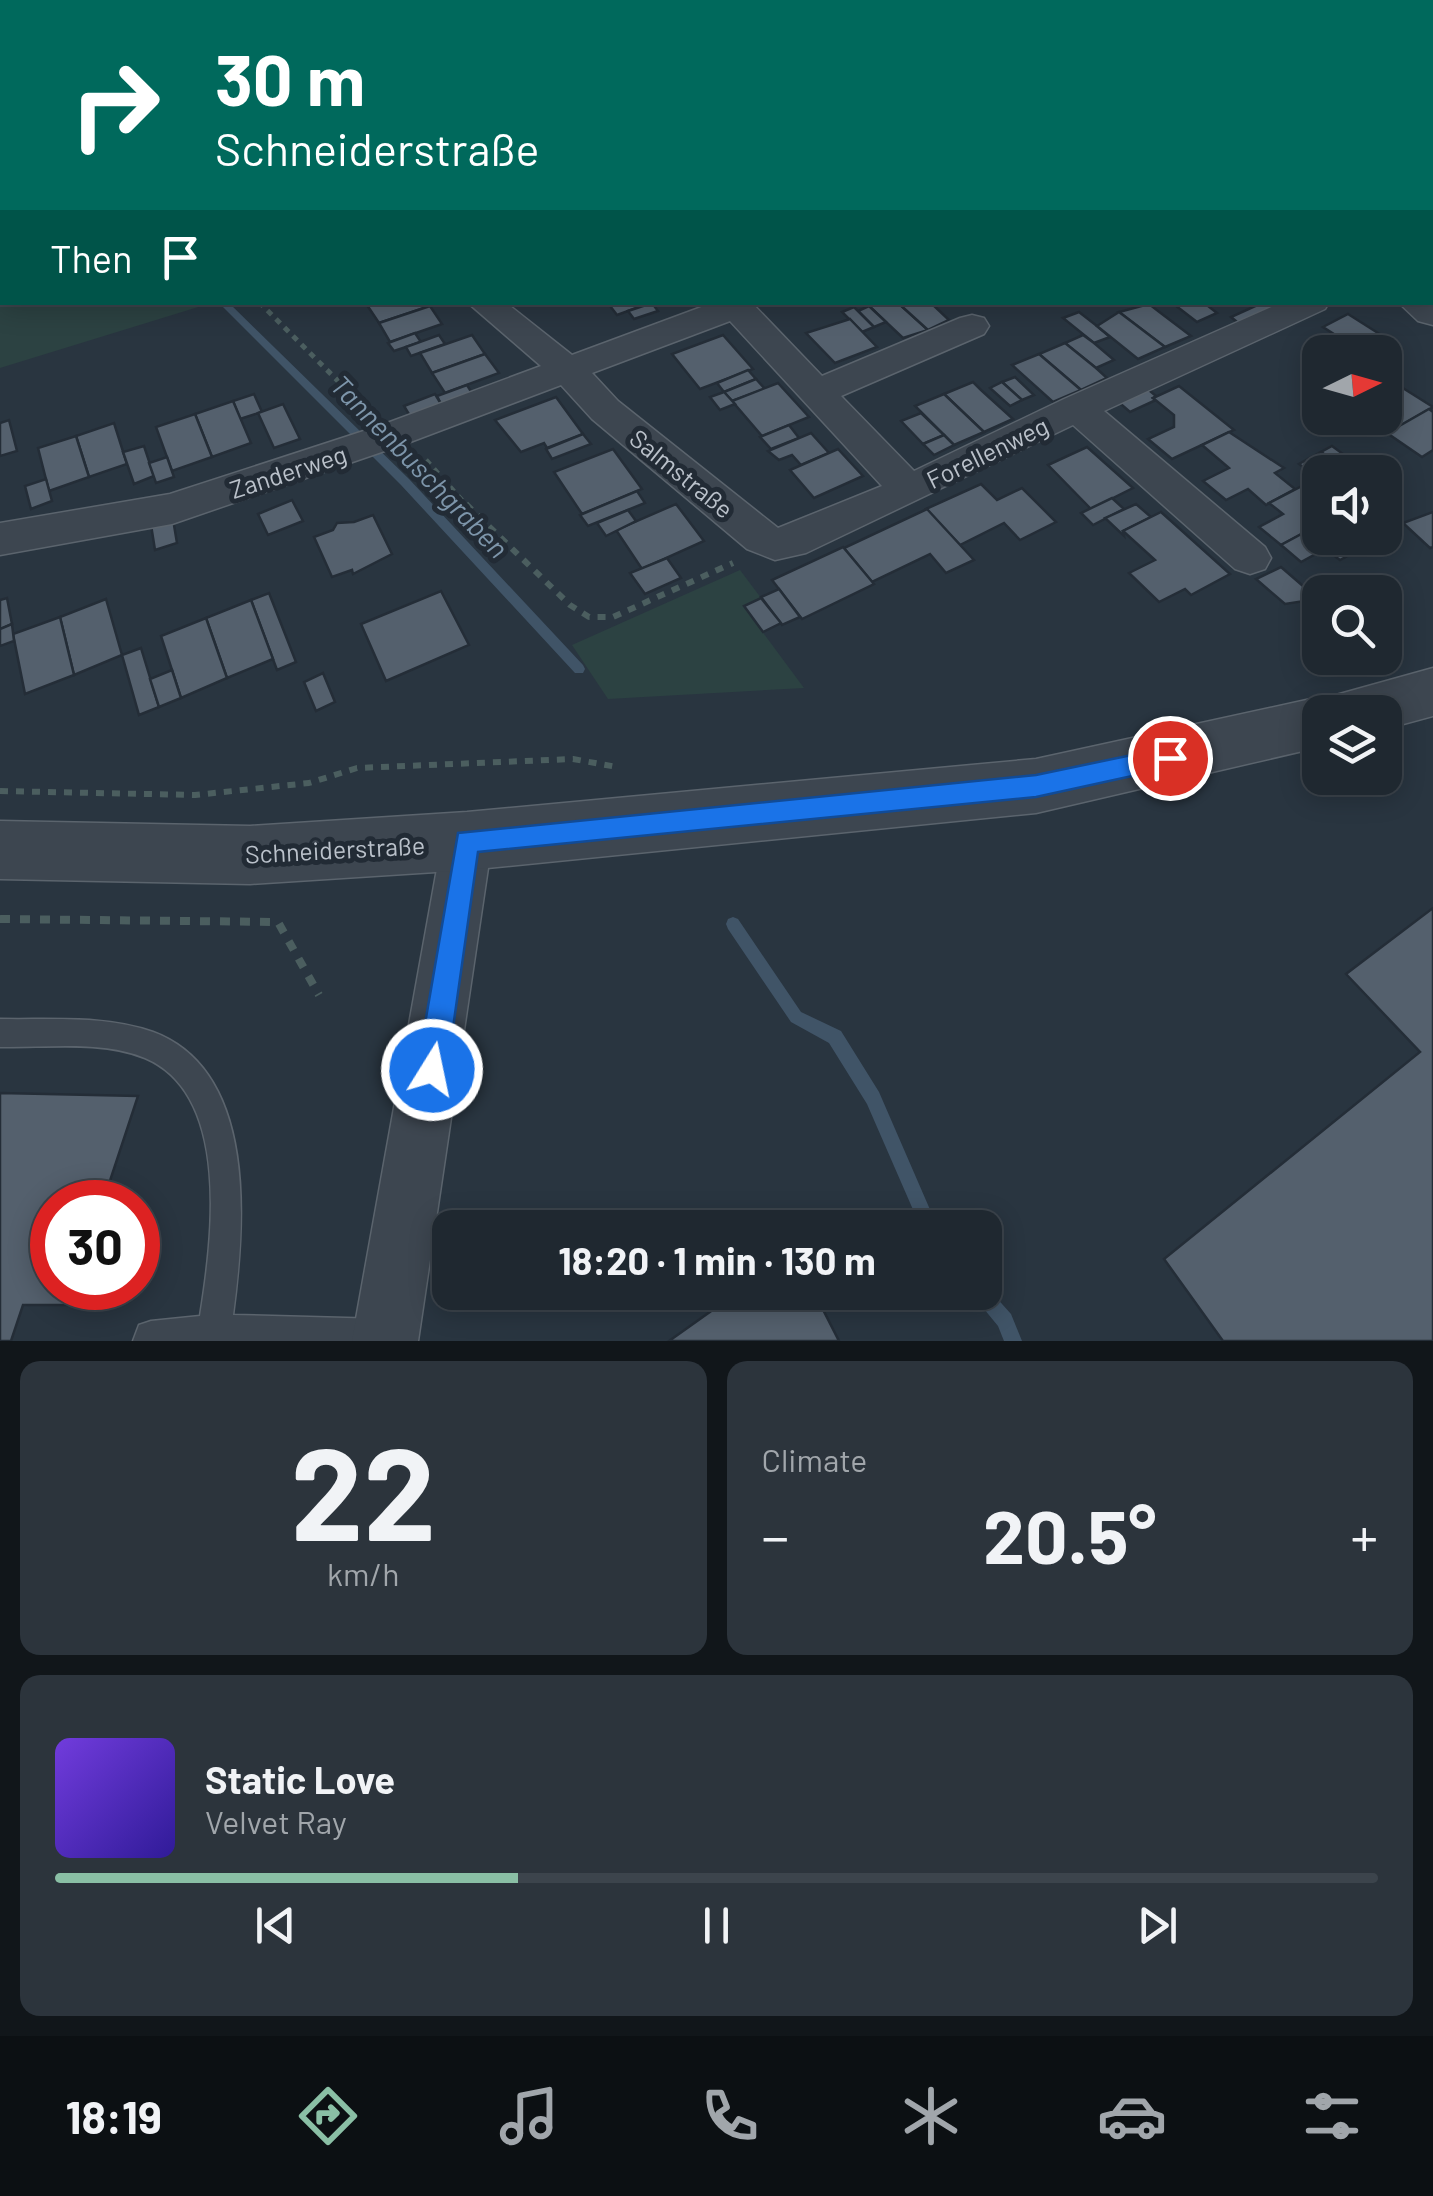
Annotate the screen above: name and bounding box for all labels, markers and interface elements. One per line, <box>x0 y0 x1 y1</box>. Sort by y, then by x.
text: 30 m <box>215 36 365 120</box>
icon: right <box>50 40 180 170</box>
text: Schneiderstraße <box>215 121 539 175</box>
icon: arrive <box>153 230 208 285</box>
text: Then <box>50 235 133 281</box>
north arrow <box>1302 335 1402 435</box>
map controls <box>1302 335 1402 795</box>
water label: Tannenbuschgraben <box>324 368 516 564</box>
street label: Forellenweg <box>921 410 1053 494</box>
street label: Salmstraße <box>624 422 740 524</box>
street label: Zanderweg <box>226 438 350 504</box>
button: sound <box>1302 455 1402 555</box>
button: search <box>1302 575 1402 675</box>
button: layers <box>1302 695 1402 795</box>
pin <box>1128 716 1213 801</box>
icon: arrive <box>1143 731 1198 786</box>
street label: Schneiderstraße <box>244 829 426 869</box>
position arrow <box>380 1018 484 1122</box>
speed limit sign: 30 <box>30 1180 160 1310</box>
text: 18:20 · 1 min · 130 m <box>558 1237 876 1283</box>
text: 22 <box>290 1411 436 1567</box>
text: Climate <box>762 1440 867 1478</box>
text: 20.5° <box>983 1489 1157 1579</box>
text: − <box>762 1502 789 1568</box>
text: + <box>1350 1502 1378 1568</box>
text: km/h <box>327 1554 399 1592</box>
text: Static Love <box>205 1756 395 1802</box>
text: Velvet Ray <box>205 1802 347 1840</box>
icon: previous <box>248 1898 303 1953</box>
icon: pause <box>689 1898 744 1953</box>
icon: next <box>1130 1898 1185 1953</box>
icon: directions <box>293 2081 363 2151</box>
icon: music <box>494 2081 564 2151</box>
icon: phone <box>695 2081 765 2151</box>
icon: climate <box>896 2081 966 2151</box>
icon: car <box>1097 2081 1167 2151</box>
icon: filters <box>1297 2081 1367 2151</box>
text: 18:19 <box>65 2089 162 2143</box>

